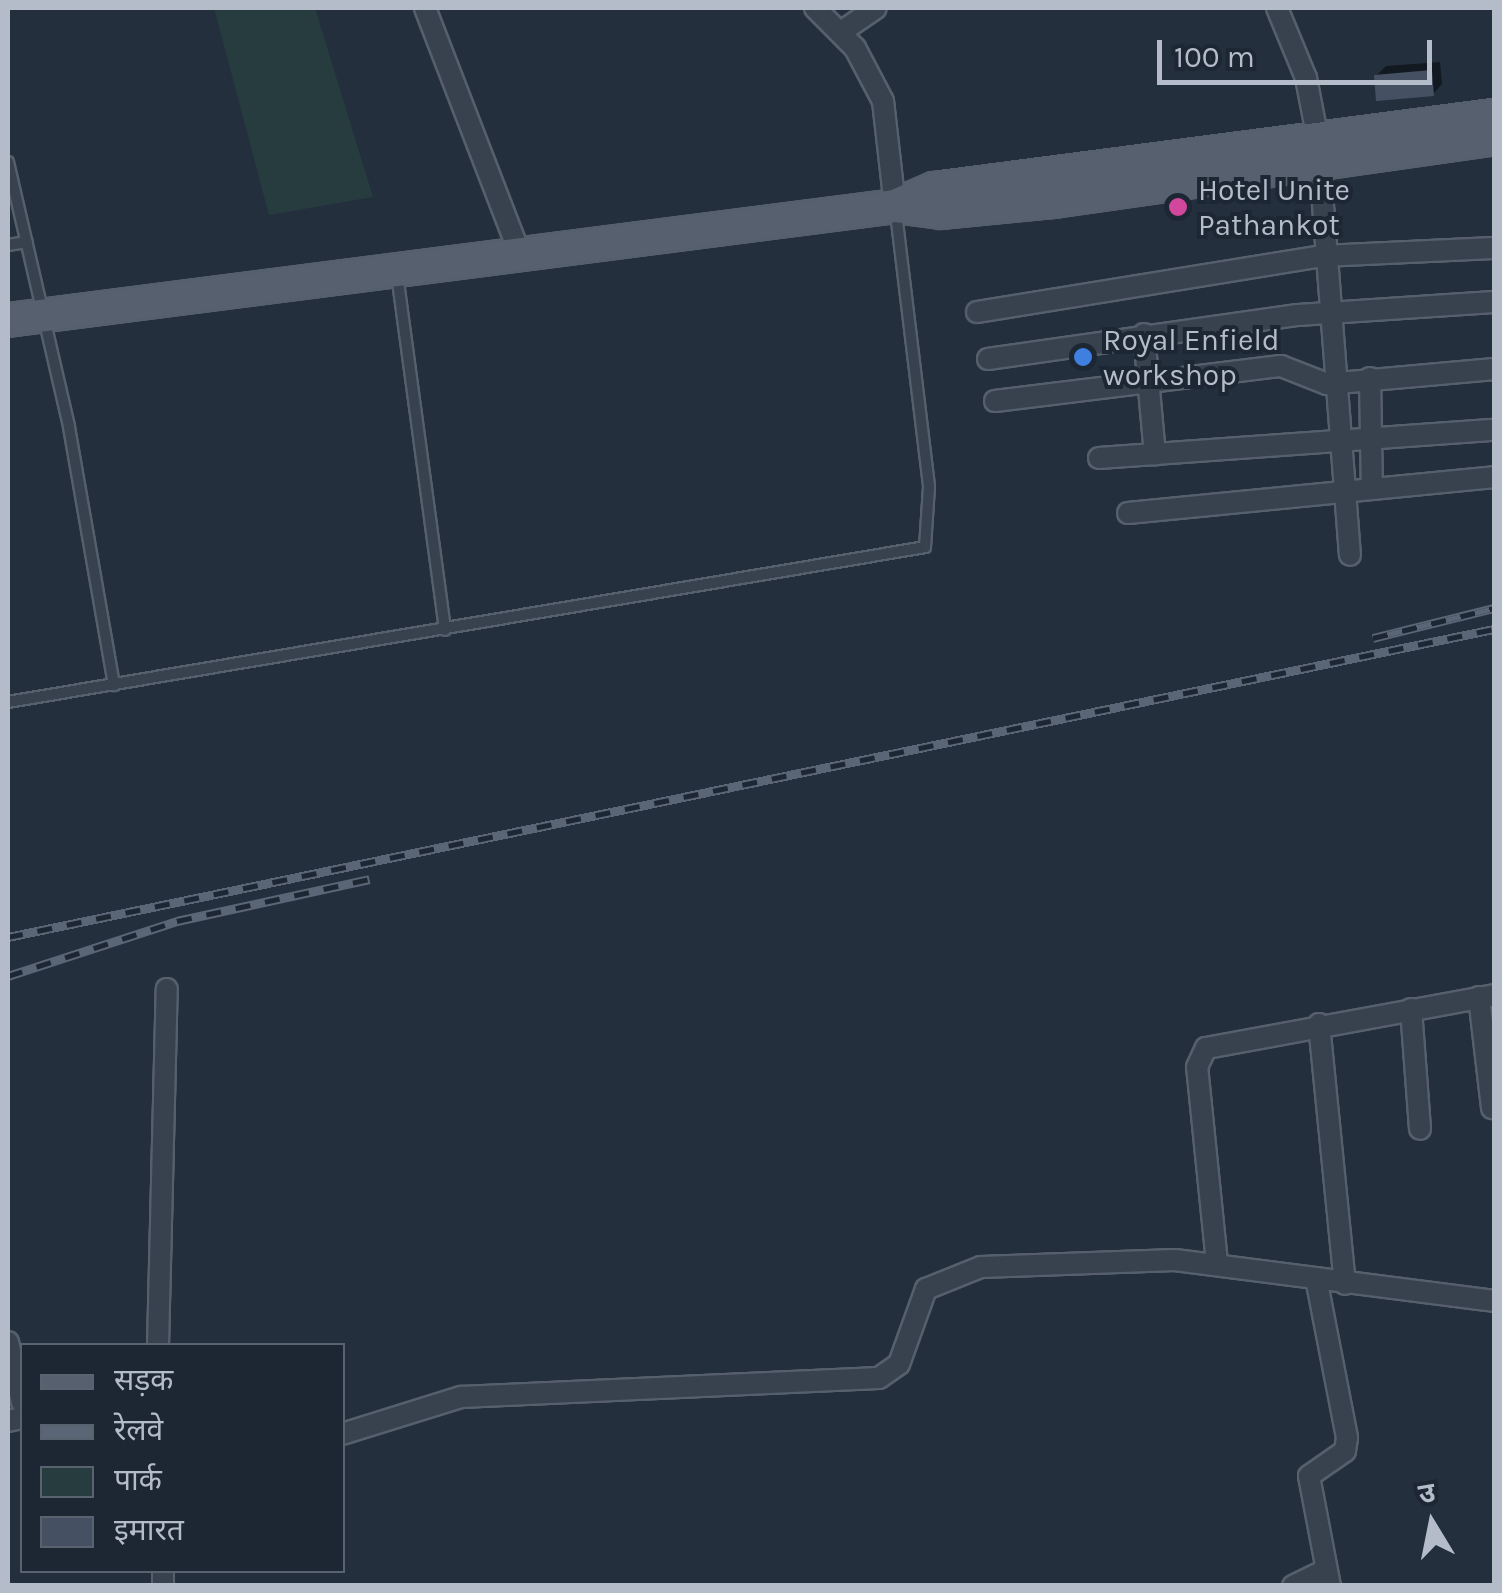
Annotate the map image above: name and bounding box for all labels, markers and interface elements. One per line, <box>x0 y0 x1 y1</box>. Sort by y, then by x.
scale bar <box>1162 20 1437 82</box>
text: 100 m <box>1174 39 1255 75</box>
place label: Hotel Unite Pathankot <box>1198 172 1350 242</box>
marker: Hotel Unite Pathankot <box>1167 196 1189 218</box>
place label: Royal Enfield workshop <box>1103 322 1280 392</box>
marker: Royal Enfield workshop <box>1072 346 1094 368</box>
legend <box>20 1343 345 1573</box>
text: सड़क <box>114 1362 173 1398</box>
text: रेलवे <box>114 1412 163 1448</box>
text: पार्क <box>114 1462 162 1498</box>
north arrow <box>1382 1473 1482 1573</box>
text: उ <box>1416 1475 1438 1511</box>
text: इमारत <box>114 1512 184 1548</box>

